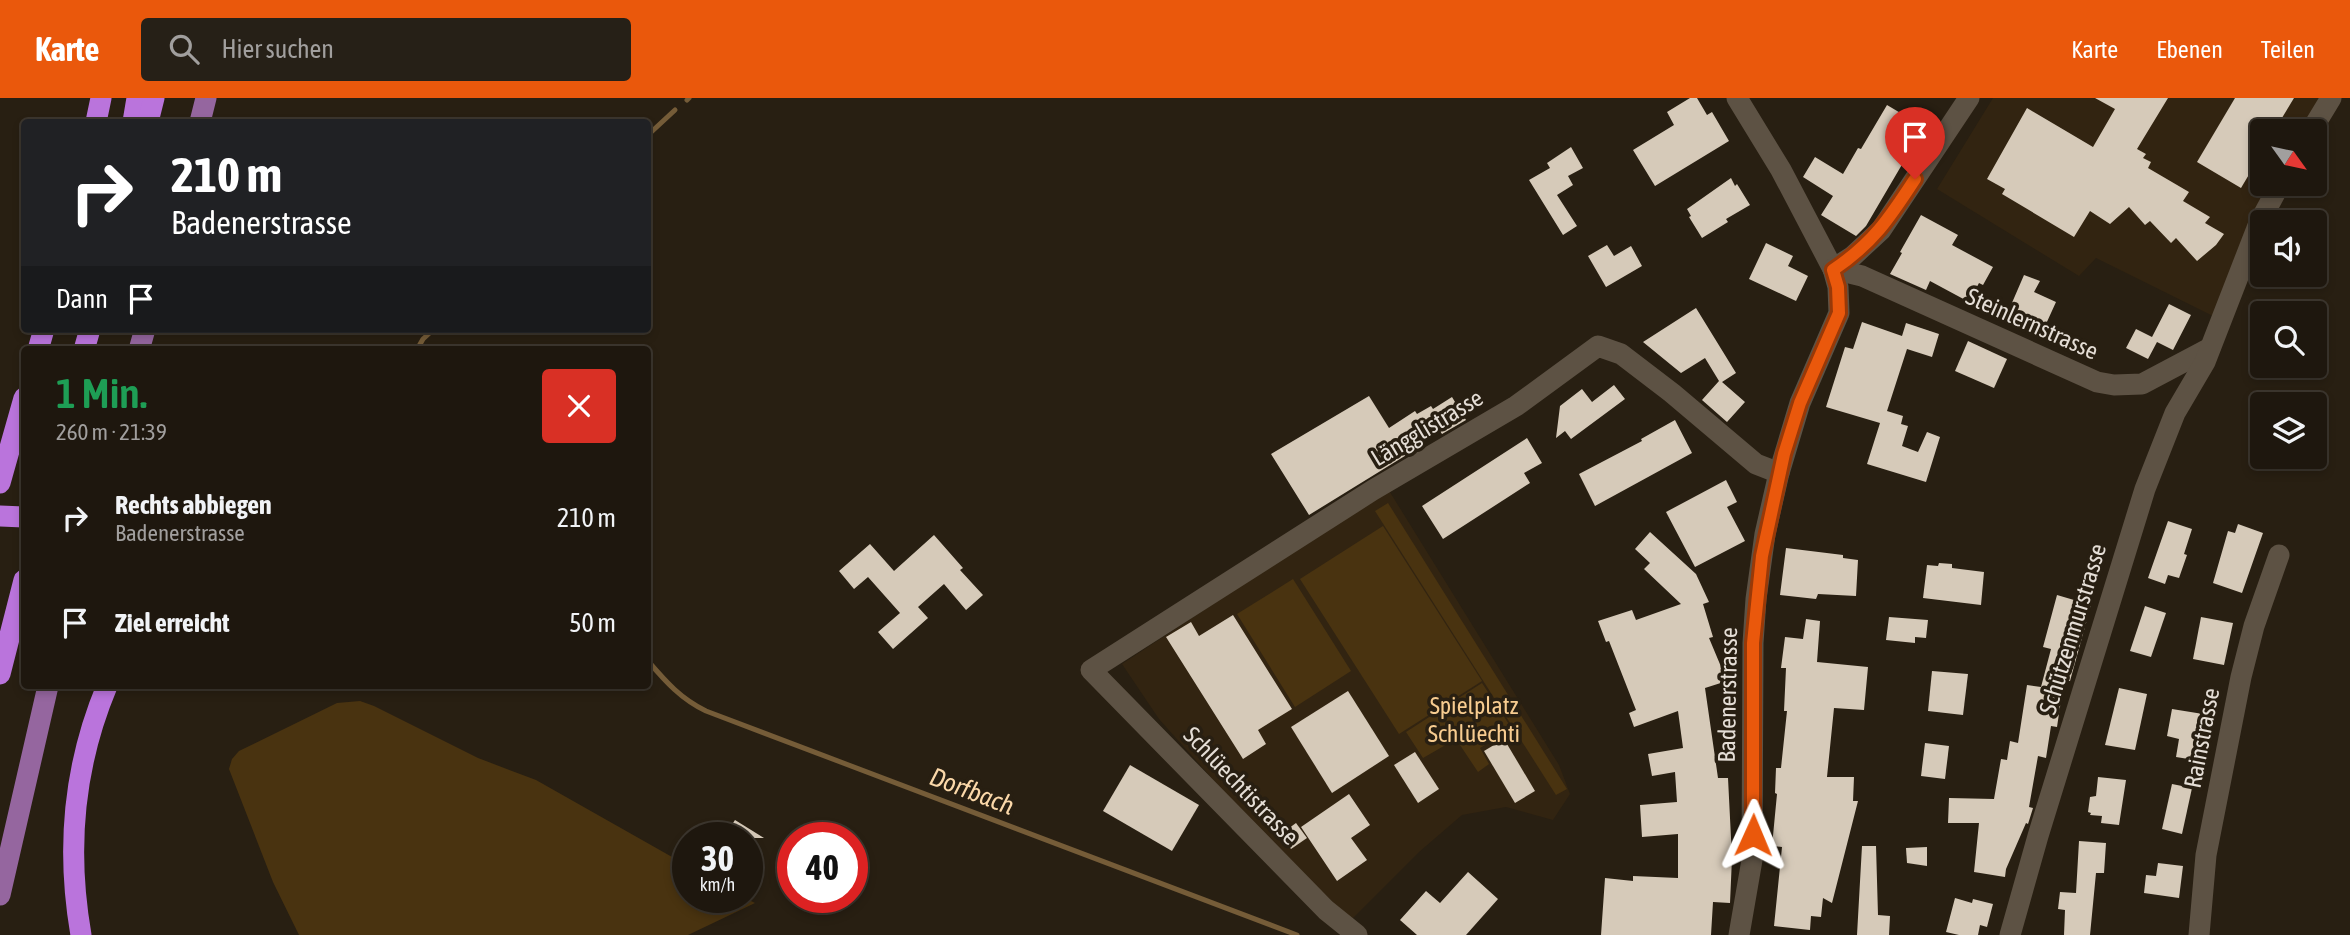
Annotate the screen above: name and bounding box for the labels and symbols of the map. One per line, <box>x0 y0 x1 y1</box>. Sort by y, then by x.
pin <box>1885 107 1945 179</box>
north arrow <box>2250 119 2328 196</box>
street label: Steinlernstrasse <box>1962 282 2102 365</box>
street label: Längglistrasse <box>1366 384 1487 471</box>
street label: Schützenmurstrasse <box>2034 540 2111 717</box>
street label: Badenerstrasse <box>1713 627 1742 763</box>
street label: Rainstrasse <box>2179 686 2224 790</box>
park label: Spielplatz Schlüechti <box>1428 692 1520 747</box>
street label: Schlüechtistrasse <box>1178 721 1304 850</box>
water label: Dorfbach <box>926 761 1019 821</box>
position arrow <box>1716 798 1790 872</box>
speed limit sign: 40 <box>777 822 868 913</box>

